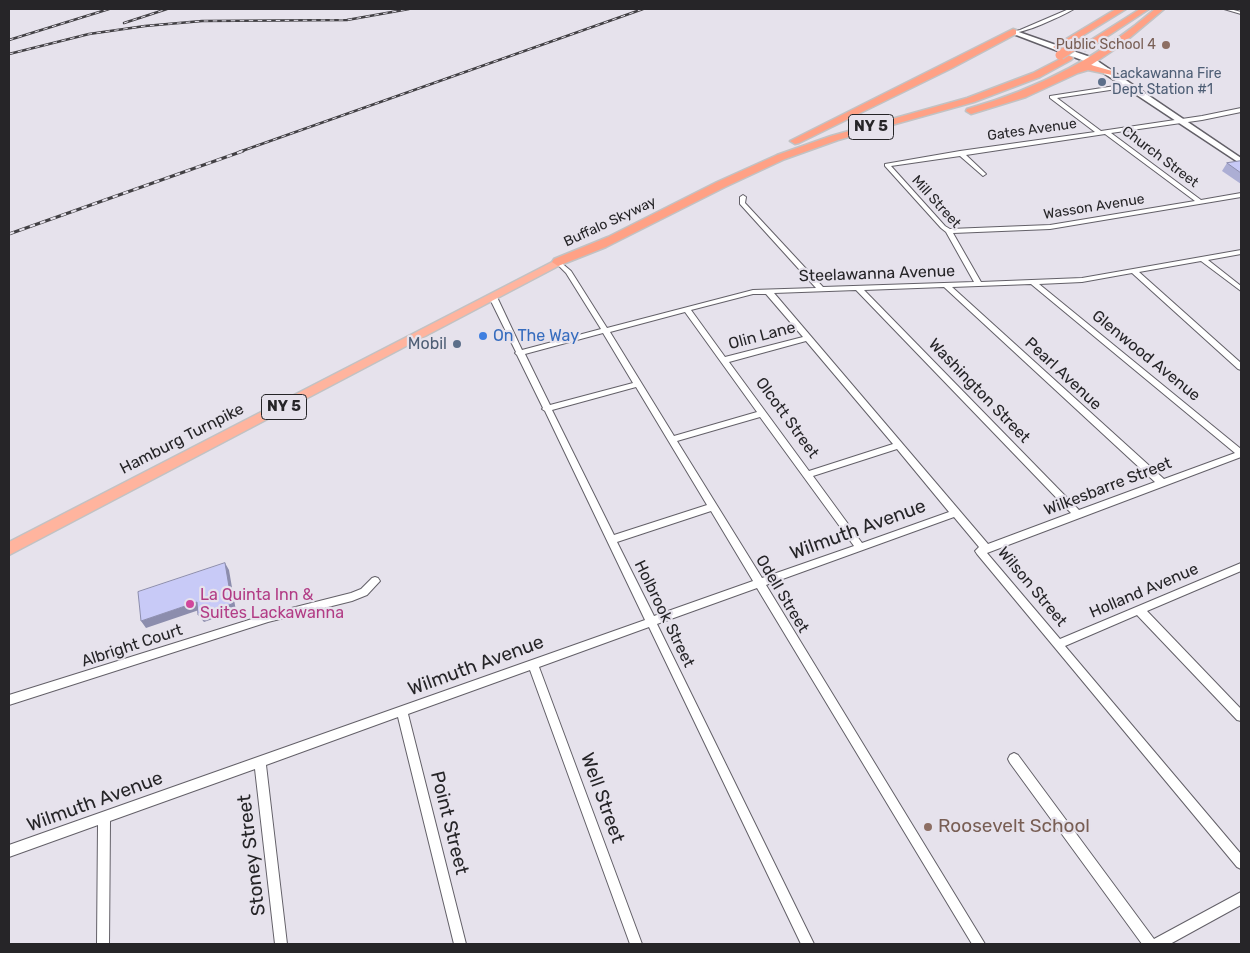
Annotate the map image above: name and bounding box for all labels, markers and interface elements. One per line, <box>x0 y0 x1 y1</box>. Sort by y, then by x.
place label: Public School 4 <box>1056 37 1156 53</box>
marker: Public School 4 <box>1160 39 1172 51</box>
place label: Lackawanna Fire Dept Station #1 <box>1112 66 1222 98</box>
marker: Lackawanna Fire Dept Station #1 <box>1096 76 1108 88</box>
road number: NY 5 <box>848 114 894 140</box>
street label: Gates Avenue <box>986 115 1078 145</box>
street label: Church Street <box>1118 123 1202 191</box>
street label: Mill Street <box>908 172 964 232</box>
street label: Wasson Avenue <box>1042 191 1146 223</box>
street label: Buffalo Skyway <box>561 193 659 251</box>
street label: Steelawanna Avenue <box>799 262 955 286</box>
street label: Glenwood Avenue <box>1088 306 1204 406</box>
street label: Olin Lane <box>726 318 798 354</box>
place label: On The Way <box>493 326 579 346</box>
marker: On The Way <box>477 330 489 342</box>
place label: Mobil <box>408 334 447 354</box>
street label: Pearl Avenue <box>1021 334 1105 414</box>
street label: Washington Street <box>924 335 1034 447</box>
marker: Mobil <box>451 338 463 350</box>
street label: Olcott Street <box>751 374 823 462</box>
road number: NY 5 <box>262 394 306 420</box>
street label: Hamburg Turnpike <box>117 399 247 479</box>
street label: Wilkesbarre Street <box>1042 454 1174 520</box>
street label: Wilmuth Avenue <box>787 495 929 565</box>
street label: Wilson Street <box>993 543 1071 631</box>
street label: Odell Street <box>751 552 813 636</box>
street label: Holbrook Street <box>630 557 698 671</box>
street label: Holland Avenue <box>1087 559 1201 623</box>
place label: La Quinta Inn & Suites Lackawanna <box>200 585 344 623</box>
marker: La Quinta Inn & Suites Lackawanna <box>184 598 196 610</box>
street label: Albright Court <box>79 621 185 671</box>
street label: Wilmuth Avenue <box>405 631 547 701</box>
street label: Well Street <box>575 750 629 846</box>
street label: Wilmuth Avenue <box>24 767 166 837</box>
street label: Point Street <box>425 769 473 877</box>
street label: Stoney Street <box>233 793 271 917</box>
place label: Roosevelt School <box>938 816 1090 838</box>
marker: Roosevelt School <box>922 821 934 833</box>

